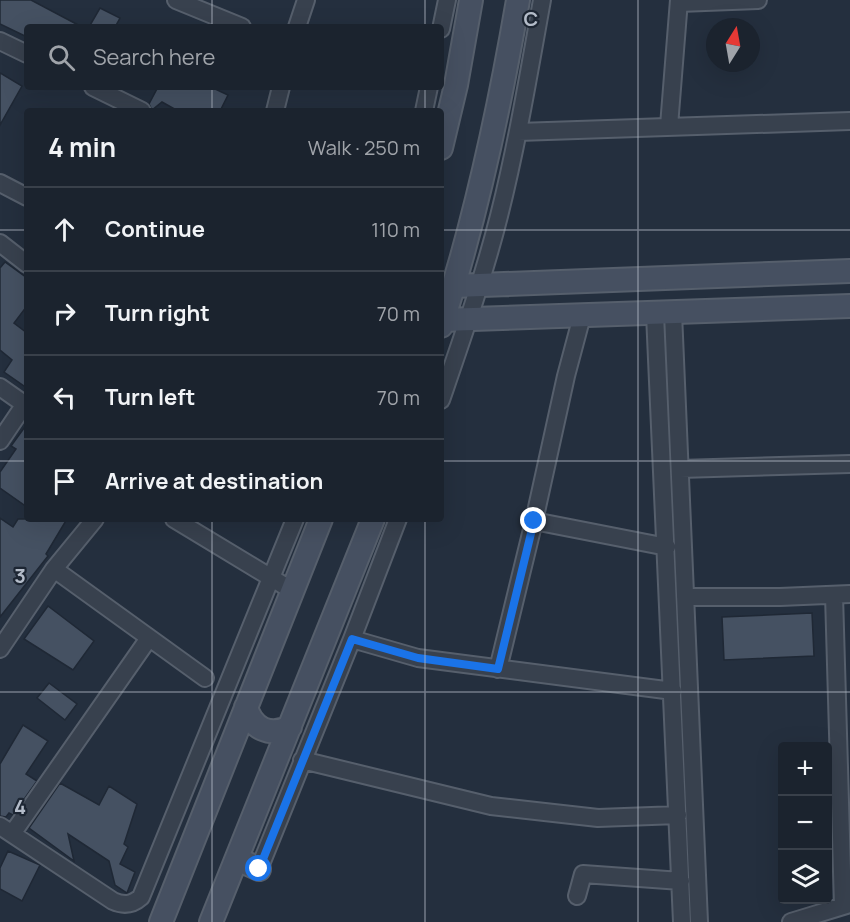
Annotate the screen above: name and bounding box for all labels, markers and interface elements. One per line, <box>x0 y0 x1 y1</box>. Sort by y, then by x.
text: C <box>524 5 538 32</box>
north arrow <box>706 18 760 72</box>
search box <box>24 24 444 90</box>
icon: search <box>45 41 78 74</box>
text: Search here <box>93 42 215 72</box>
text: 4 min <box>48 129 116 165</box>
text: Walk · 250 m <box>308 134 420 161</box>
icon: ahead <box>48 213 81 246</box>
text: Continue <box>105 214 205 244</box>
text: 110 m <box>371 216 420 243</box>
icon: right <box>48 297 81 330</box>
text: Turn right <box>105 298 210 328</box>
text: 70 m <box>377 300 420 327</box>
icon: left <box>48 381 81 414</box>
text: Turn left <box>105 382 195 412</box>
text: 70 m <box>377 384 420 411</box>
icon: arrive <box>48 465 81 498</box>
text: Arrive at destination <box>105 466 323 496</box>
route end <box>520 507 546 533</box>
text: 3 <box>14 562 26 589</box>
map controls <box>778 742 832 904</box>
button: + <box>778 742 832 796</box>
text: 4 <box>14 793 26 820</box>
button: − <box>778 796 832 850</box>
button: layers <box>778 850 832 904</box>
route start <box>245 855 271 881</box>

